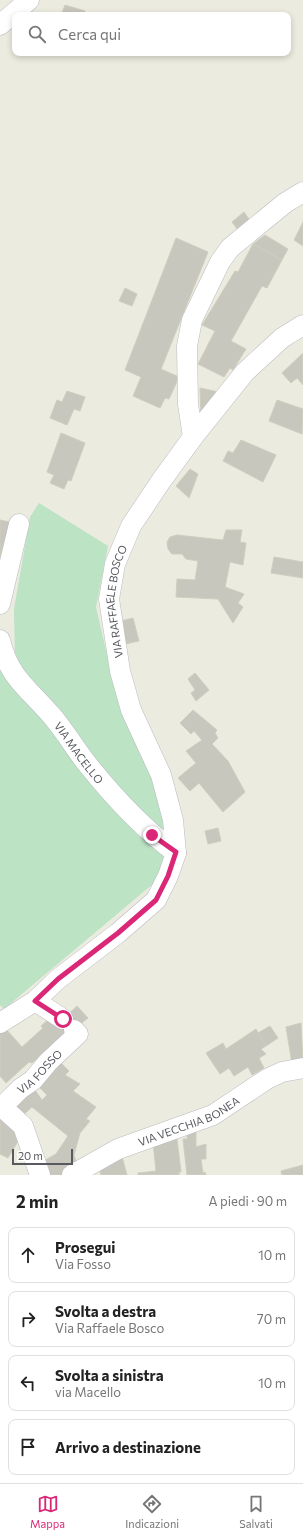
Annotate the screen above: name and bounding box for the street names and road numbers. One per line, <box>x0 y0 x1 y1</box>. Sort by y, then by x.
street label: VIA RAFFAELE BOSCO <box>102 543 129 659</box>
street label: VIA MACELLO <box>52 719 107 786</box>
street label: VIA FOSSO <box>14 1046 64 1096</box>
street label: VIA VECCHIA BONEA <box>136 1093 242 1148</box>

